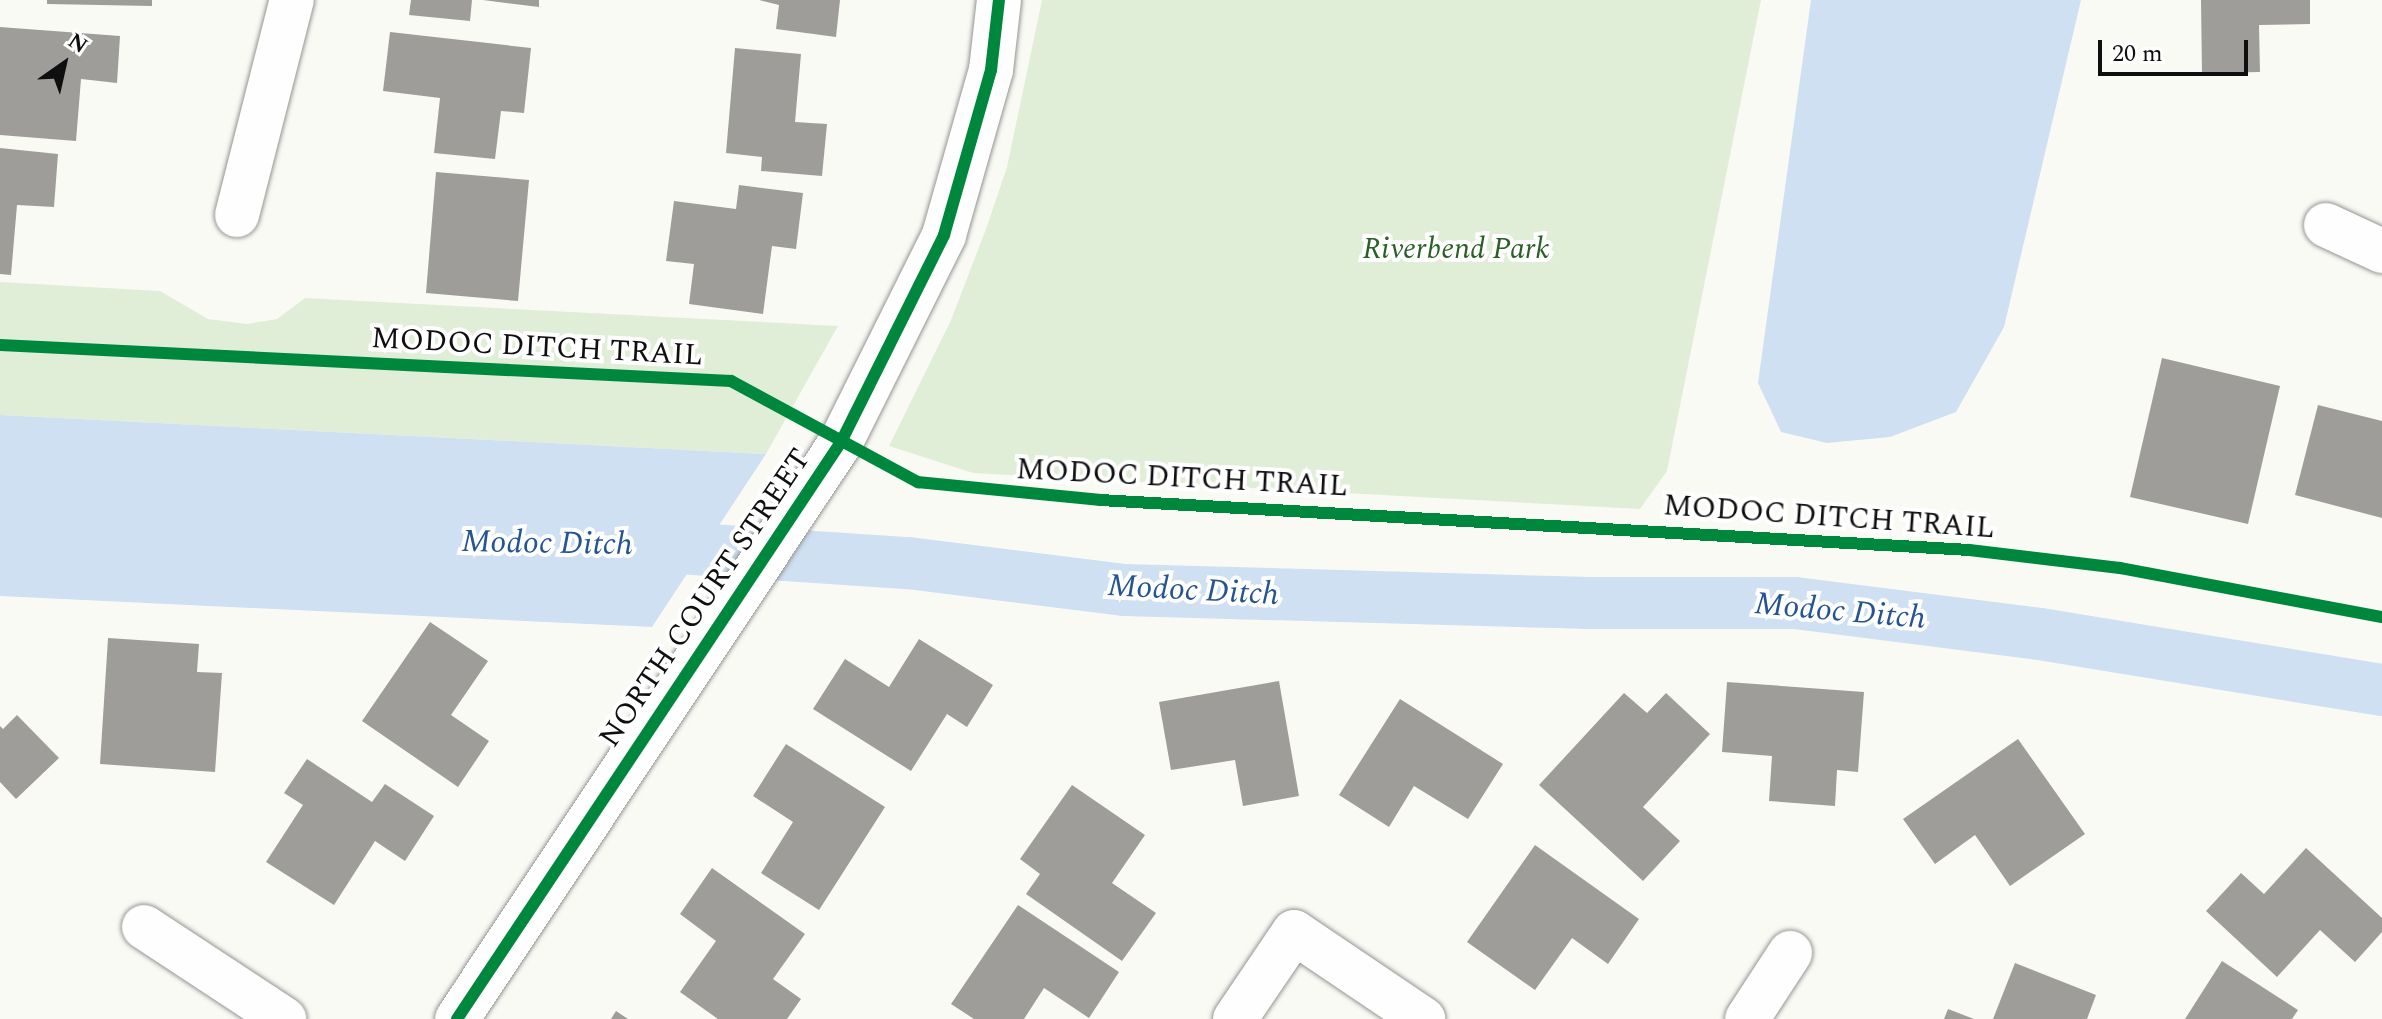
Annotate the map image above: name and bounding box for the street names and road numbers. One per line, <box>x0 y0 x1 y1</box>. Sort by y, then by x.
street label: MODOC DITCH TRAIL <box>370 320 704 374</box>
street label: NORTH COURT STREET <box>592 442 818 754</box>
street label: MODOC DITCH TRAIL <box>1015 451 1349 505</box>
street label: MODOC DITCH TRAIL <box>1662 487 1996 547</box>

